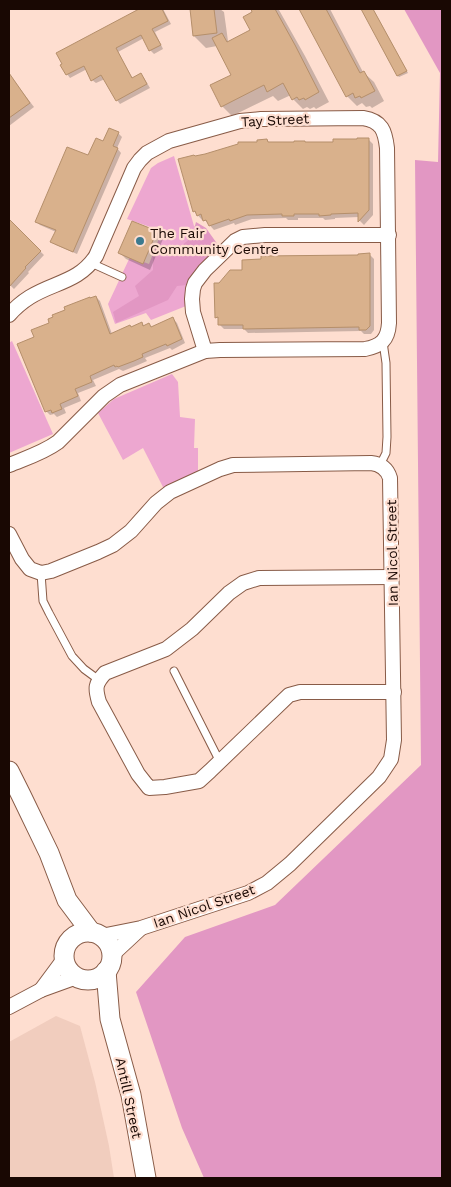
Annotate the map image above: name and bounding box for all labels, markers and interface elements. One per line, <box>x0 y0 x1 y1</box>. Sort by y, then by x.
street label: Tay Street <box>240 110 310 130</box>
place label: The Fair Community Centre <box>150 225 279 257</box>
marker: The Fair Community Centre <box>134 235 146 247</box>
street label: Ian Nicol Street <box>383 500 401 606</box>
street label: Ian Nicol Street <box>151 881 257 931</box>
street label: Antill Street <box>113 1056 145 1140</box>

